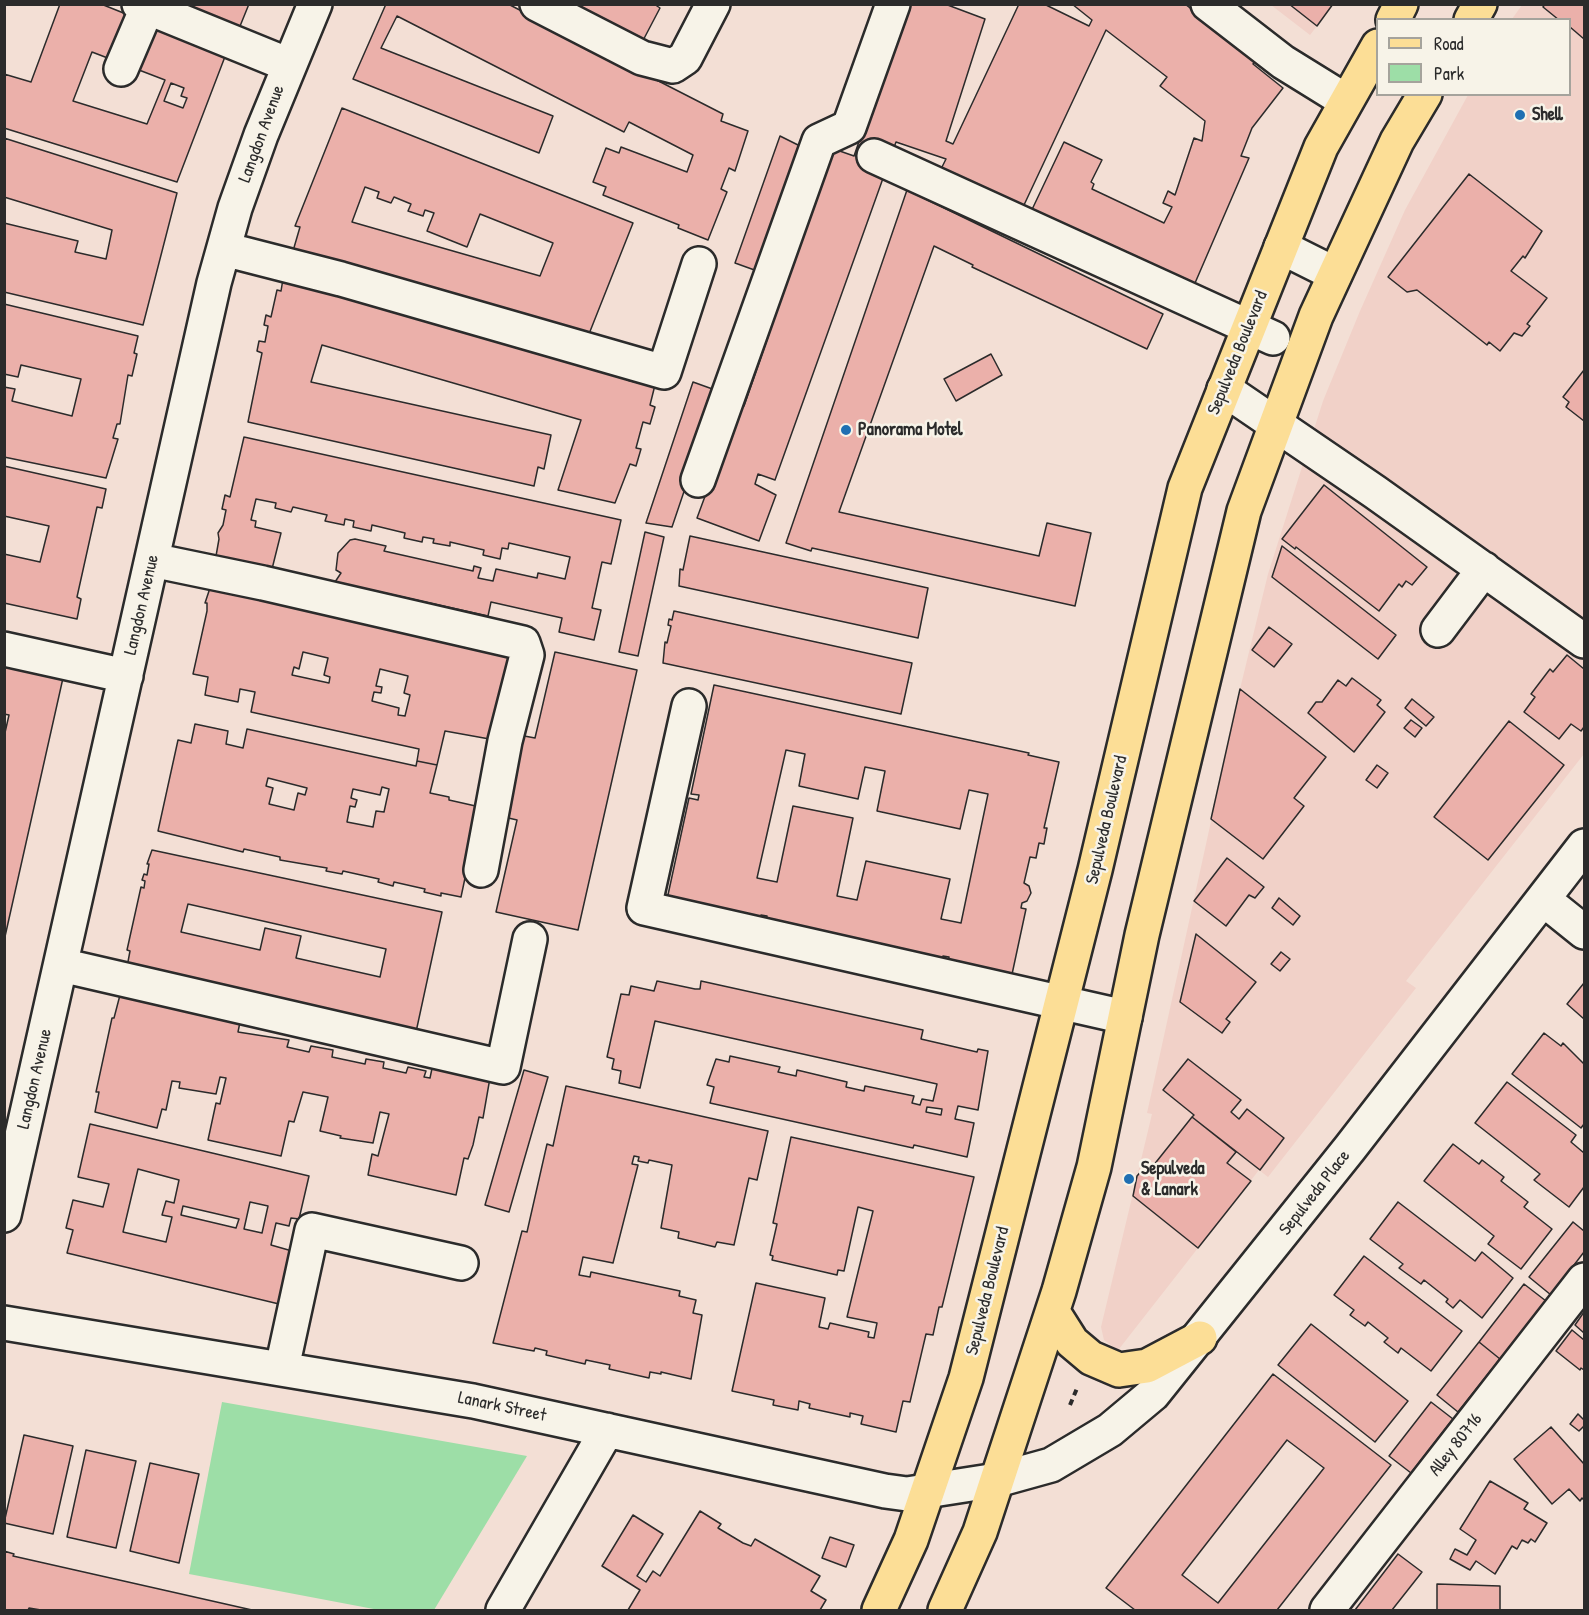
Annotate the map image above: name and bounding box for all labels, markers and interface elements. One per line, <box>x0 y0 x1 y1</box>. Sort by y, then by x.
legend <box>1376 18 1571 96</box>
text: Road <box>1434 31 1464 56</box>
text: Park <box>1434 61 1464 86</box>
street label: Langdon Avenue <box>234 82 290 186</box>
place label: Shell <box>1532 104 1563 126</box>
marker: Shell <box>1513 108 1527 122</box>
street label: Sepulveda Boulevard <box>1203 288 1273 418</box>
place label: Panorama Motel <box>858 419 963 441</box>
marker: Panorama Motel <box>839 423 853 437</box>
street label: Langdon Avenue <box>120 553 164 657</box>
street label: Sepulveda Boulevard <box>1082 754 1132 886</box>
street label: Langdon Avenue <box>13 1027 57 1131</box>
street label: Sepulveda Place <box>1275 1146 1355 1240</box>
place label: Sepulveda & Lanark <box>1141 1158 1205 1200</box>
marker: Sepulveda & Lanark <box>1122 1172 1136 1186</box>
street label: Sepulveda Boulevard <box>962 1225 1014 1357</box>
street label: Lanark Street <box>456 1387 548 1427</box>
street label: Alley 80716 <box>1425 1409 1487 1481</box>

